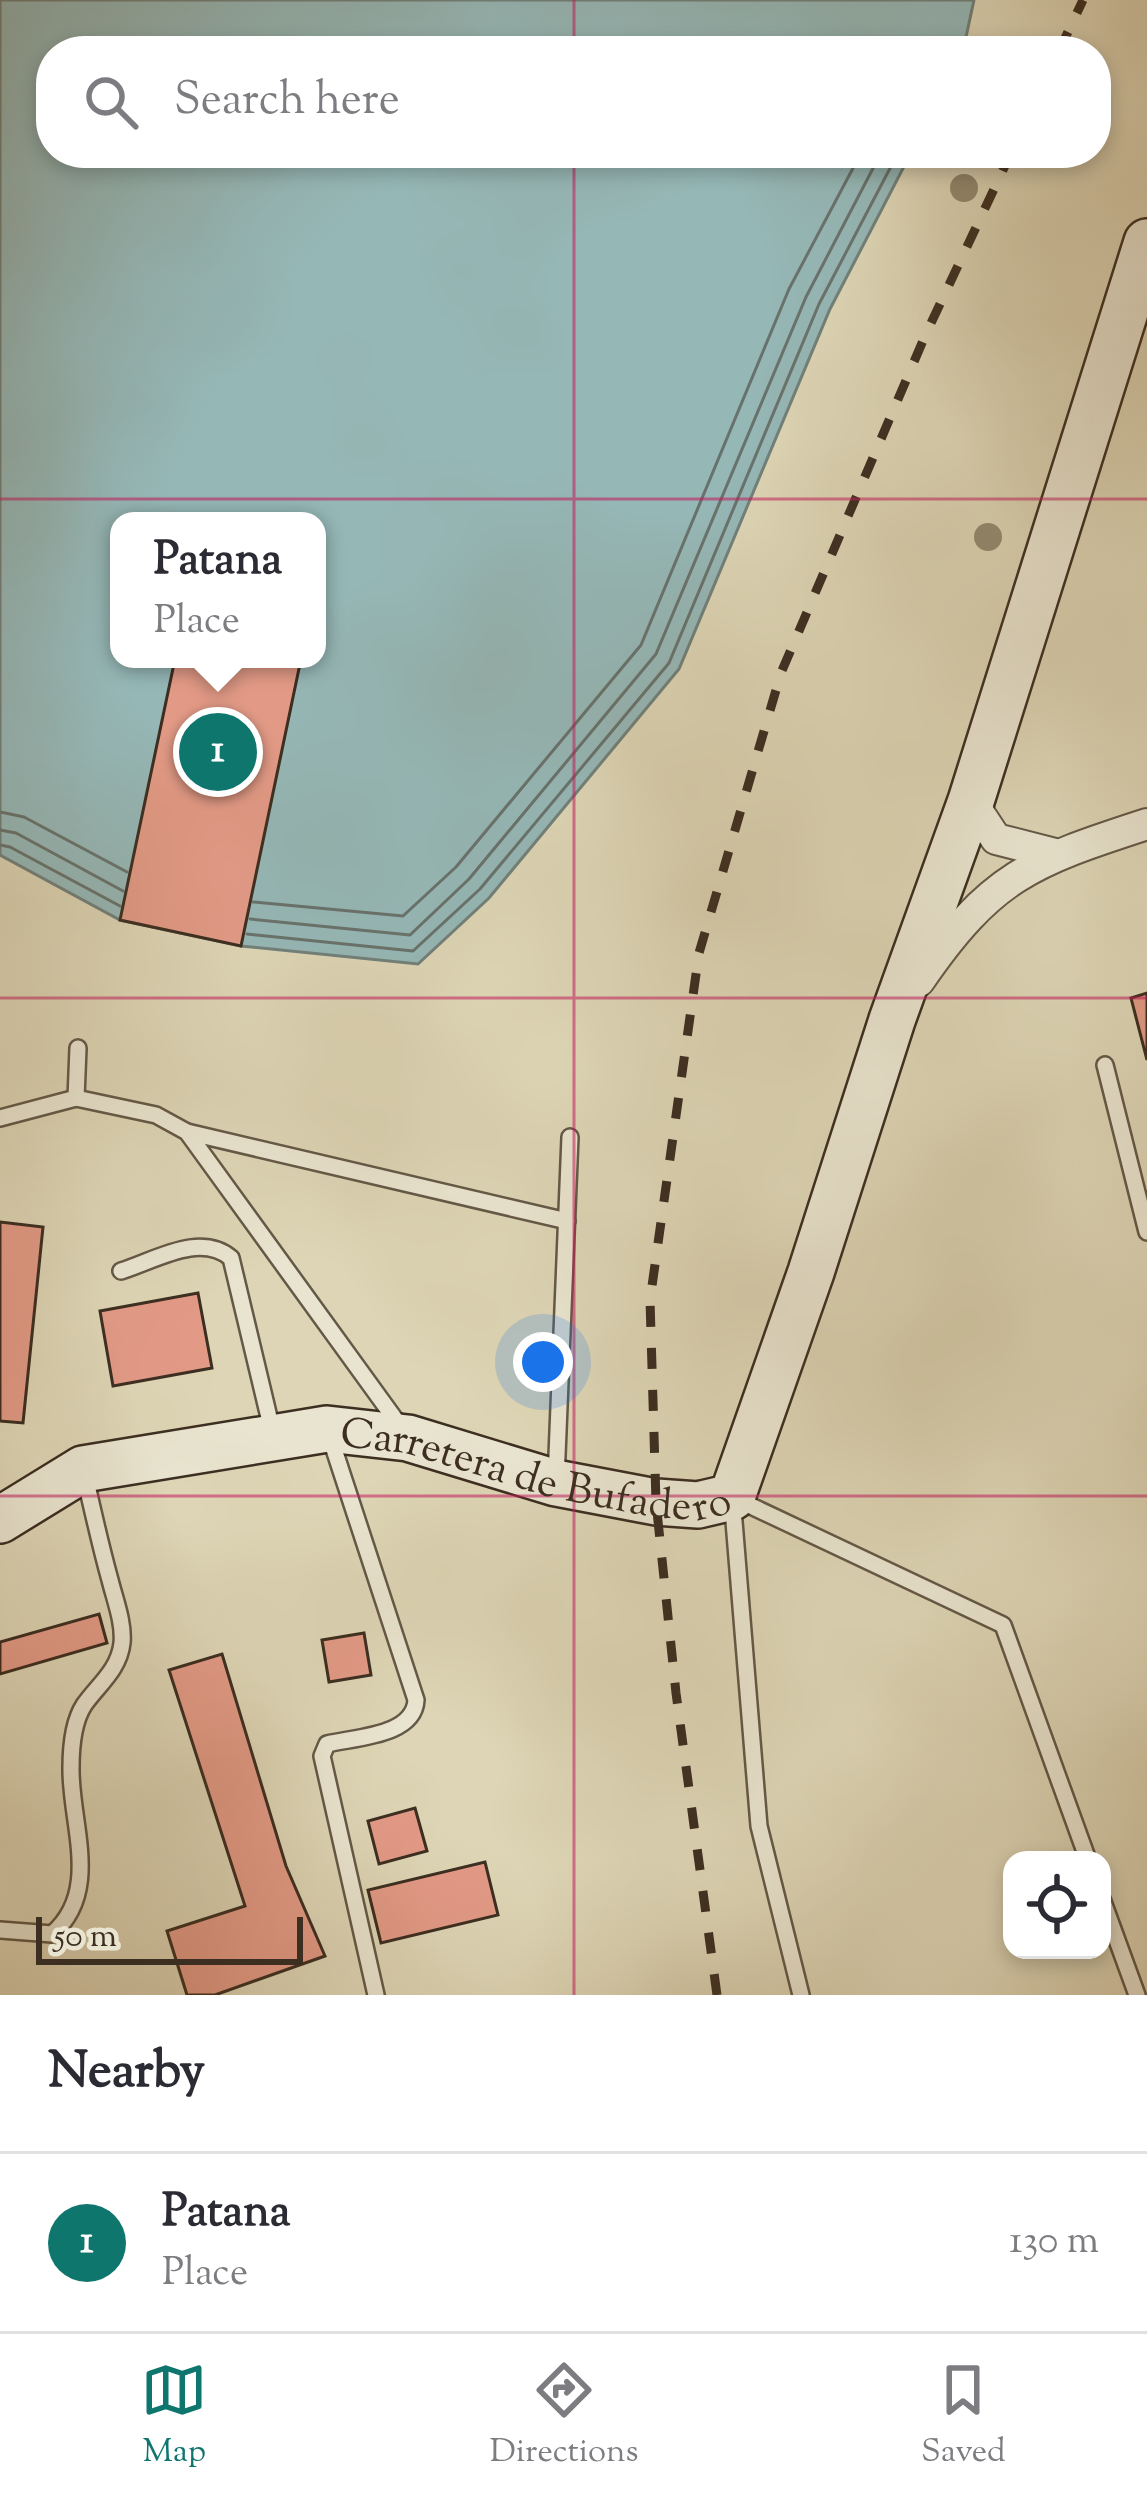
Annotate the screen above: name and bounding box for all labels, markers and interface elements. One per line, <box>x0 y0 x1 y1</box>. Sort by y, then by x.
search box <box>36 36 1111 168</box>
icon: search <box>78 69 144 135</box>
text: Search here <box>174 70 400 135</box>
popup <box>110 512 326 668</box>
text: Patana <box>154 530 282 595</box>
text: Place <box>154 595 240 651</box>
pin: 1 <box>179 707 257 797</box>
your location <box>513 1332 573 1392</box>
street label: Carretera de Bufadero <box>337 1406 738 1541</box>
map controls <box>1003 1851 1111 1959</box>
button: locate <box>1003 1851 1111 1959</box>
scale bar <box>36 1911 303 1964</box>
text: 50 m <box>54 1914 117 1962</box>
text: Nearby <box>48 2037 205 2110</box>
text: Patana <box>162 2182 291 2247</box>
text: 1 <box>80 2215 94 2271</box>
text: 130 m <box>1009 2215 1099 2271</box>
text: Place <box>162 2247 248 2303</box>
tab: Map <box>141 2357 207 2477</box>
tab: Directions <box>490 2357 639 2477</box>
tab: Saved <box>921 2357 1006 2477</box>

